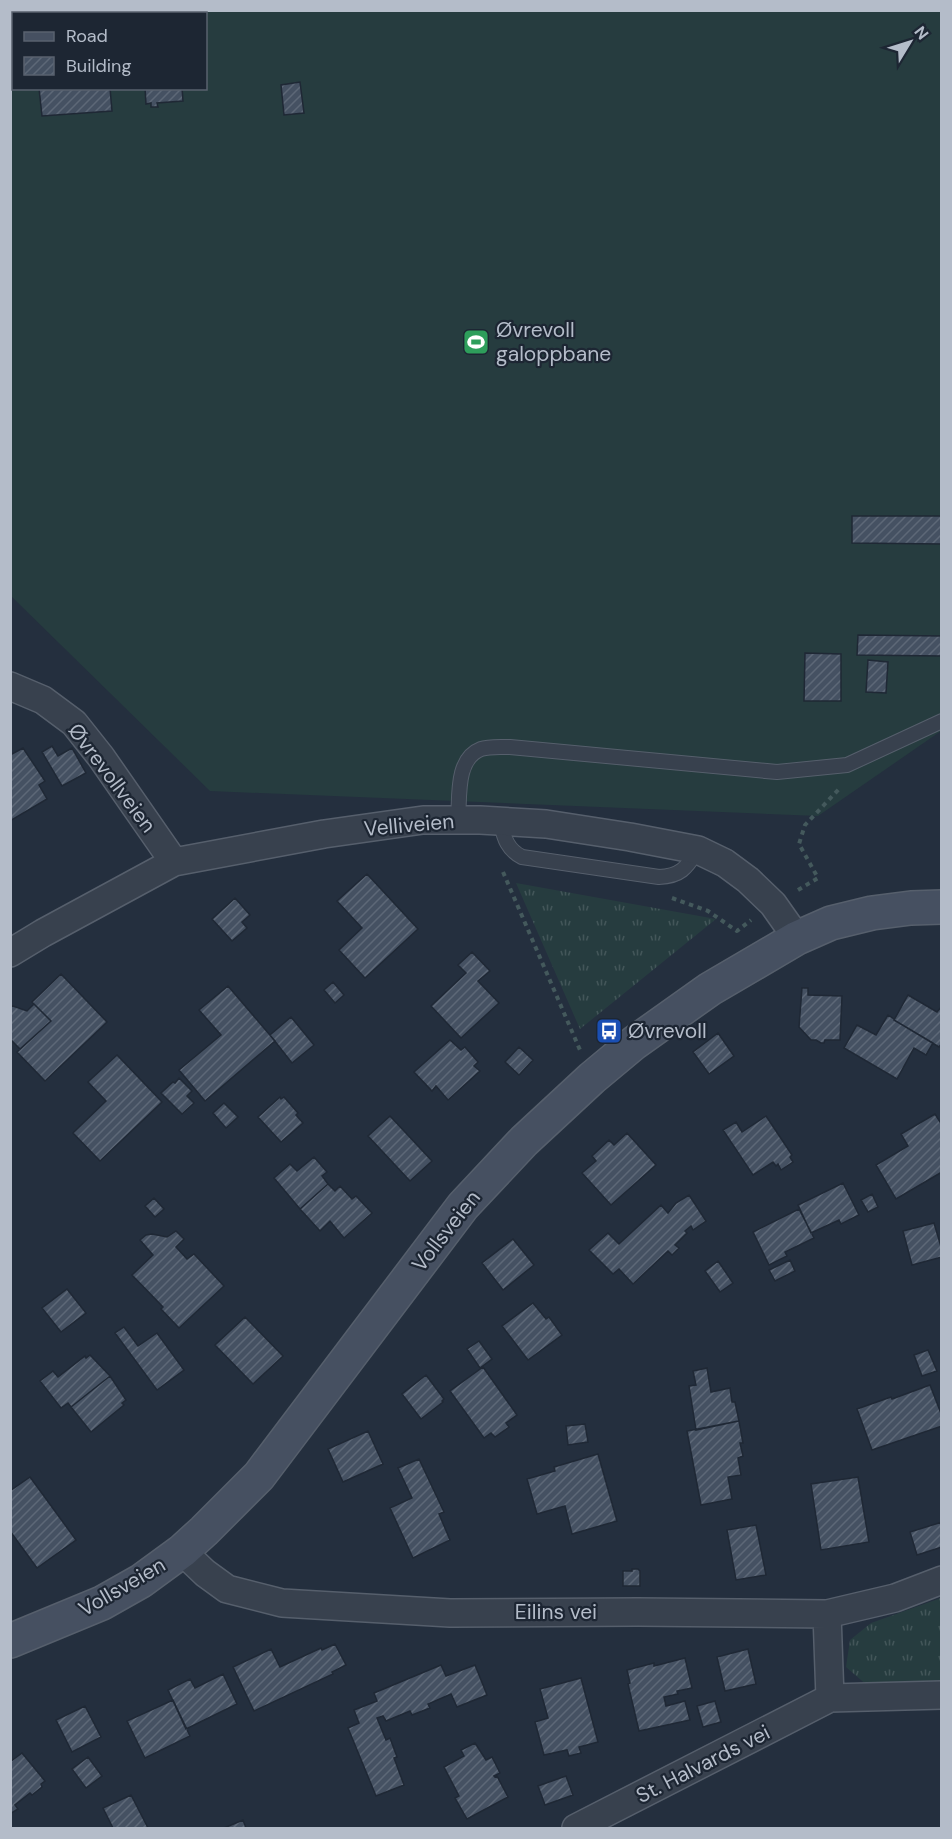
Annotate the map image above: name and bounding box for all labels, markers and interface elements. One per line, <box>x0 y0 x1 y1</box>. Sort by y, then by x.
legend <box>12 12 207 90</box>
north arrow <box>880 12 940 72</box>
text: N <box>910 22 933 44</box>
text: Road <box>66 24 108 48</box>
text: Building <box>66 54 131 78</box>
place label: Øvrevoll galoppbane <box>496 316 611 368</box>
sports icon: Øvrevoll galoppbane <box>461 327 491 357</box>
street label: Øvrevollveien <box>62 718 162 838</box>
street label: Velliveien <box>363 807 455 843</box>
bus stop icon: Øvrevoll <box>594 1016 624 1046</box>
place label: Øvrevoll <box>628 1017 707 1045</box>
street label: Vollsveien <box>405 1185 487 1277</box>
street label: Vollsveien <box>73 1551 171 1623</box>
street label: Eilins vei <box>515 1598 597 1626</box>
street label: St. Halvards vei <box>631 1718 775 1810</box>

